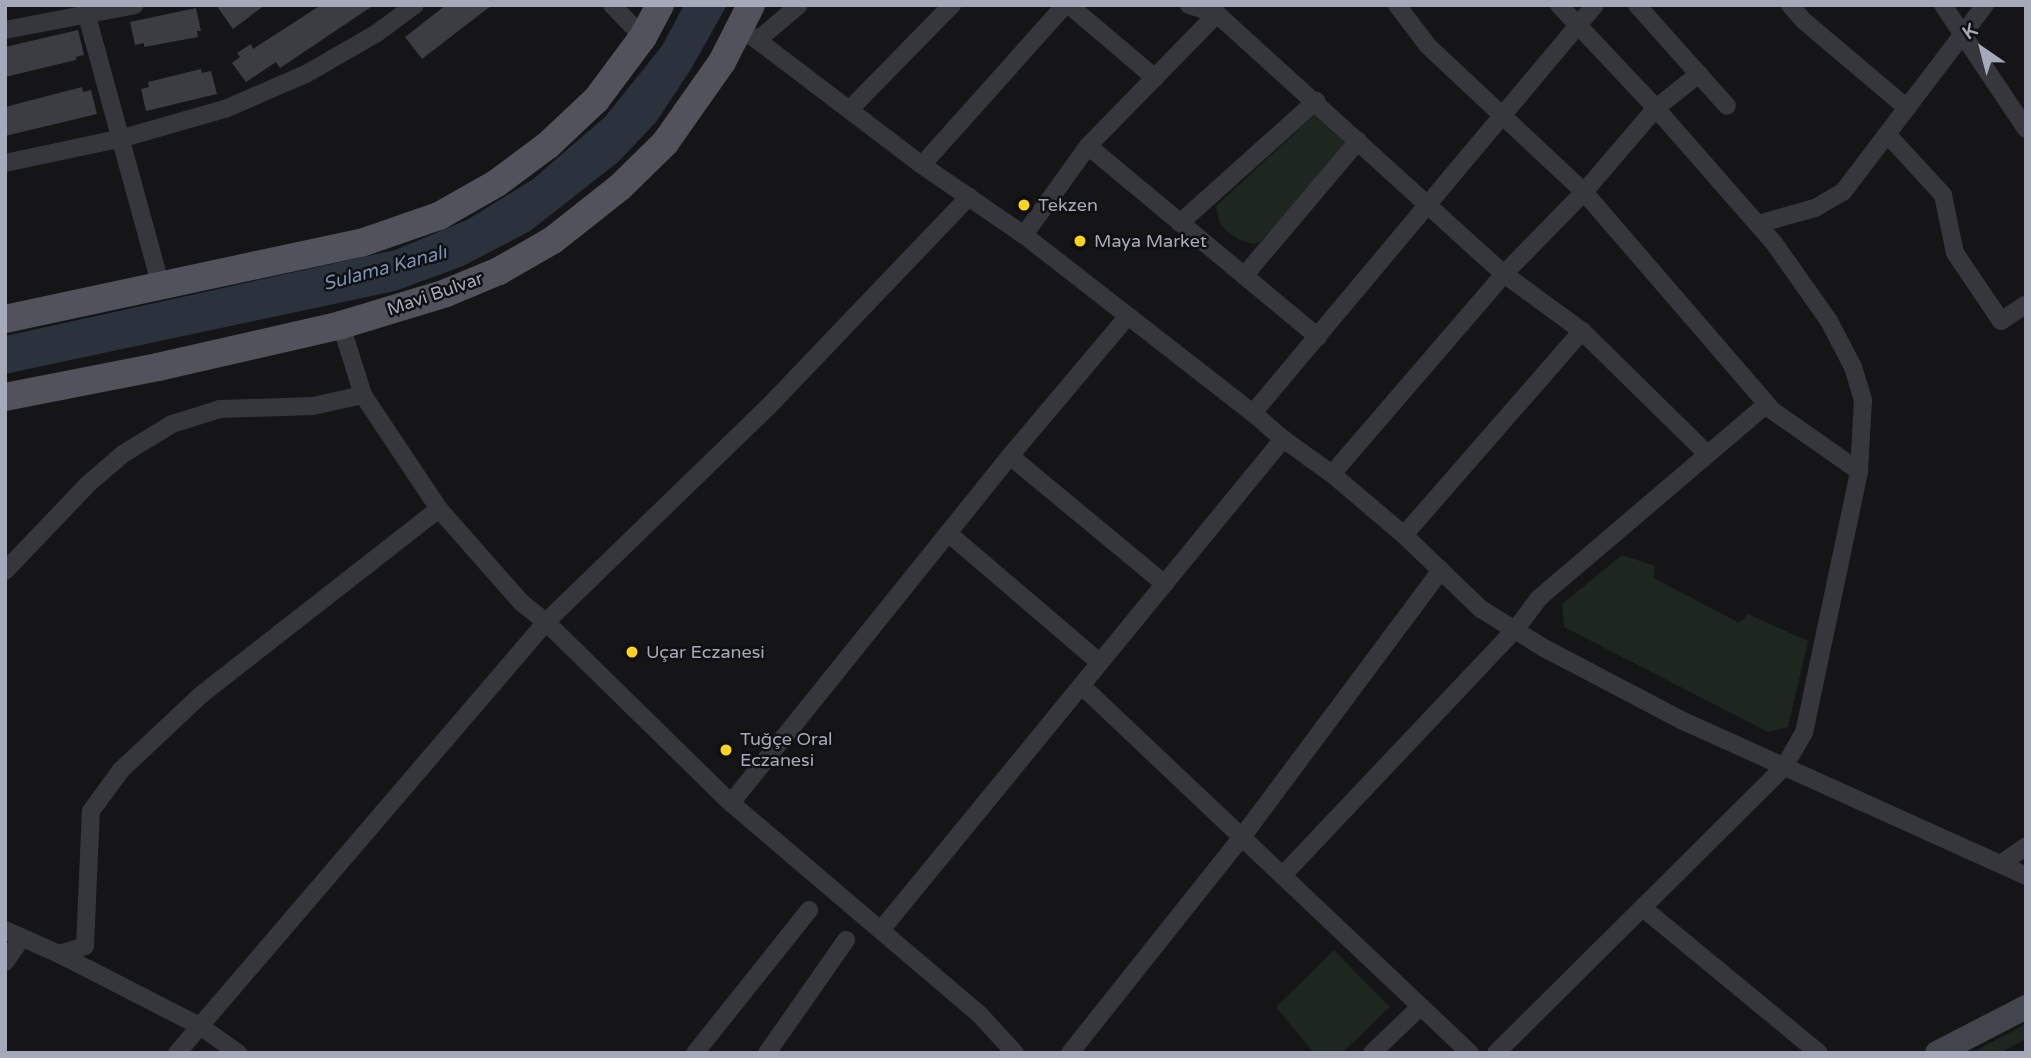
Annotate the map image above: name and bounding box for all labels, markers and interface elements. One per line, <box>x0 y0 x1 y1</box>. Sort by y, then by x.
north arrow <box>1947 14 2017 84</box>
text: K <box>1958 19 1981 44</box>
place label: Tekzen <box>1038 194 1098 216</box>
marker: Tekzen <box>1016 197 1032 213</box>
place label: Maya Market <box>1094 230 1207 252</box>
marker: Maya Market <box>1072 233 1088 249</box>
water label: Sulama Kanalı <box>321 242 449 296</box>
street label: Mavi Bulvar <box>384 267 486 321</box>
place label: Uçar Eczanesi <box>646 641 765 663</box>
marker: Uçar Eczanesi <box>624 644 640 660</box>
place label: Tuğçe Oral Eczanesi <box>740 729 833 772</box>
marker: Tuğçe Oral Eczanesi <box>718 742 734 758</box>

